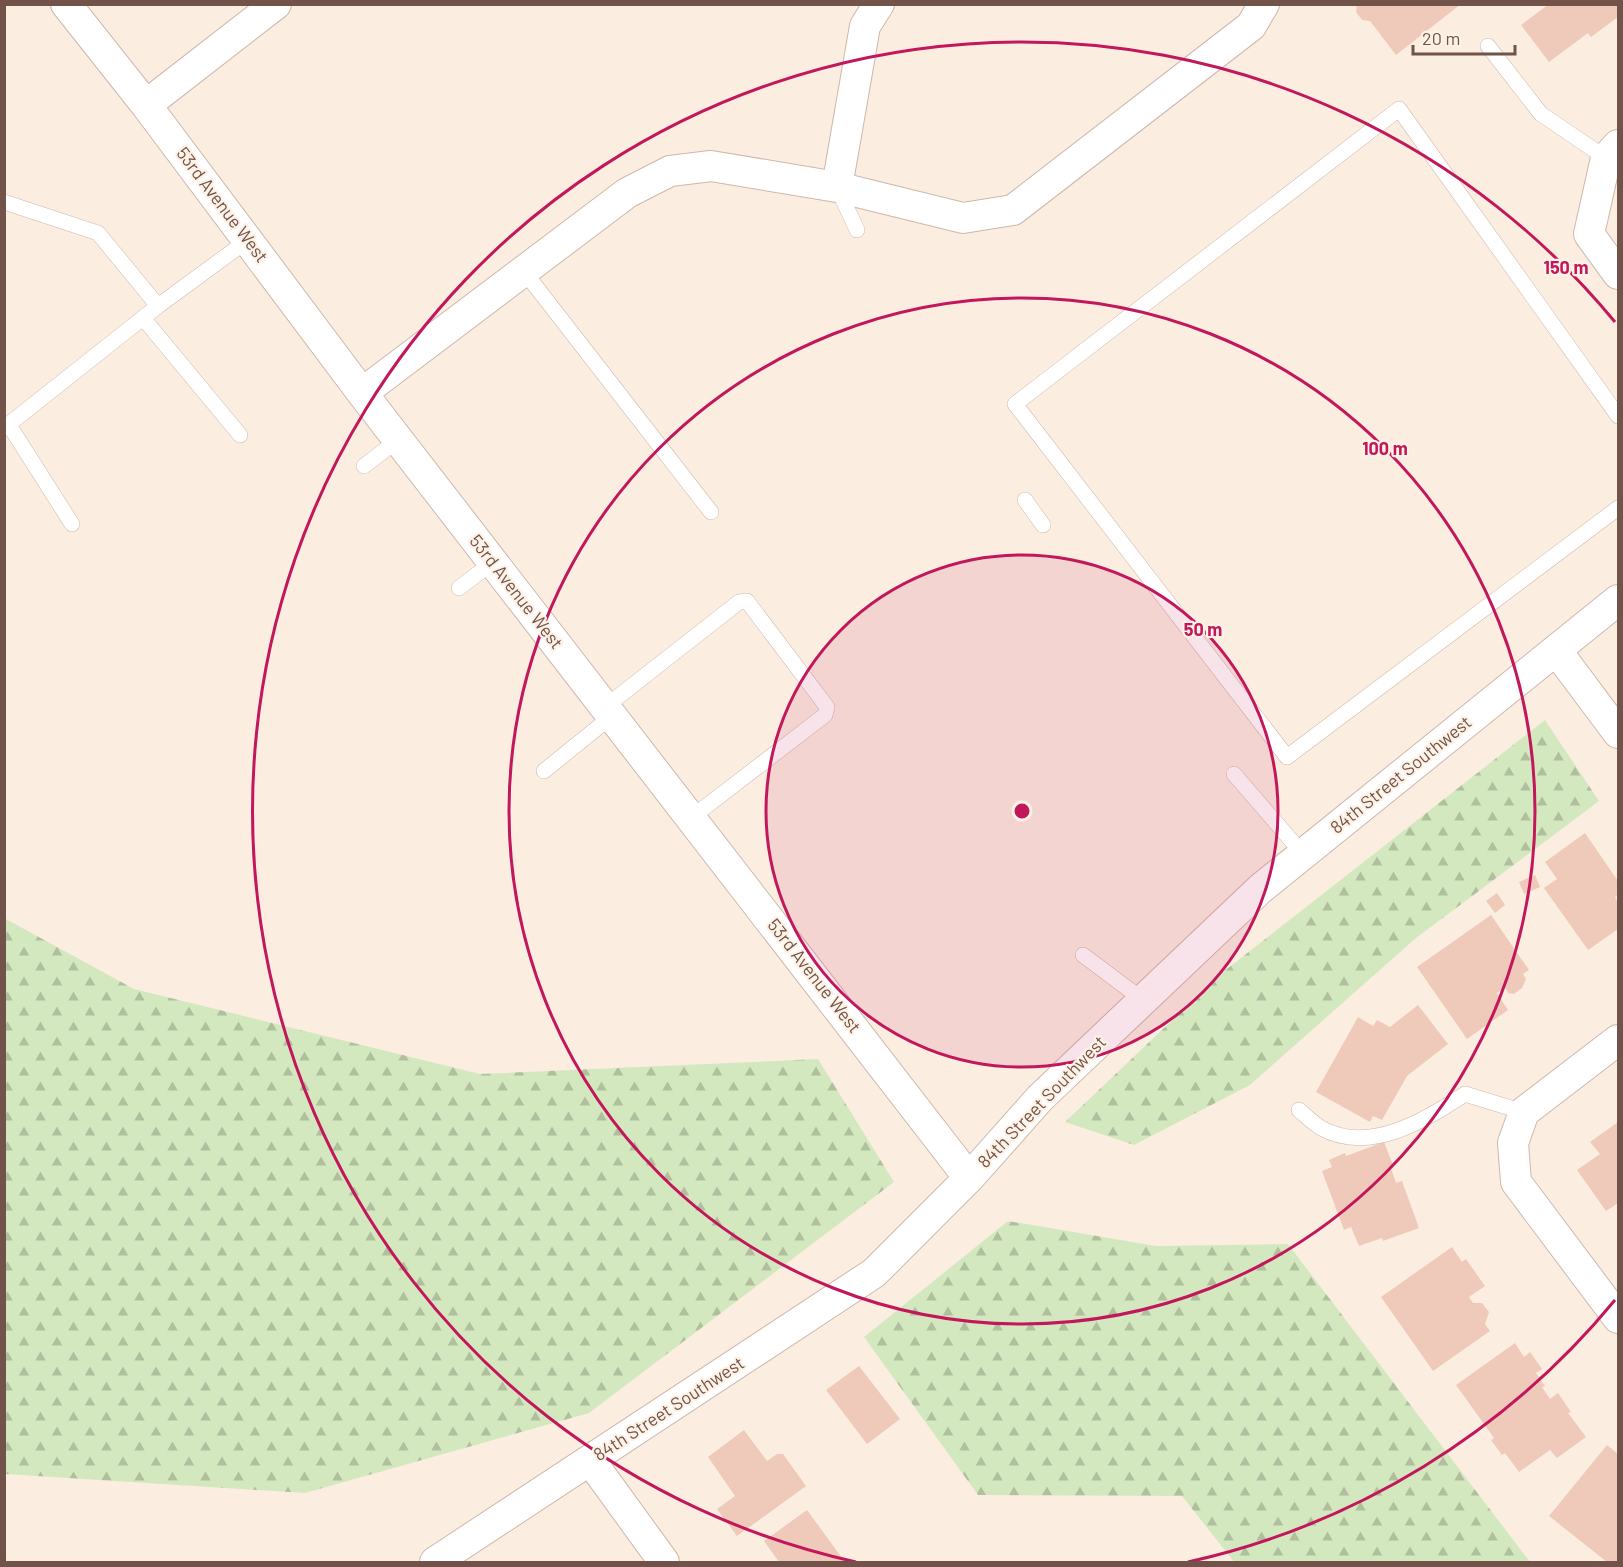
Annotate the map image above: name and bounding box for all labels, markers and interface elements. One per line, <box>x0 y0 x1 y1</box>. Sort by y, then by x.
scale bar <box>1413 18 1515 56</box>
text: 20 m <box>1422 27 1460 49</box>
street label: 53rd Avenue West <box>172 142 273 266</box>
text: 150 m <box>1544 256 1588 278</box>
text: 100 m <box>1362 437 1408 459</box>
street label: 53rd Avenue West <box>465 530 568 653</box>
text: 50 m <box>1184 618 1222 640</box>
street label: 84th Street Southwest <box>1325 711 1475 838</box>
centre of rings <box>1012 801 1032 821</box>
street label: 53rd Avenue West <box>763 914 866 1037</box>
street label: 84th Street Southwest <box>972 1031 1110 1172</box>
street label: 84th Street Southwest <box>589 1351 748 1465</box>

